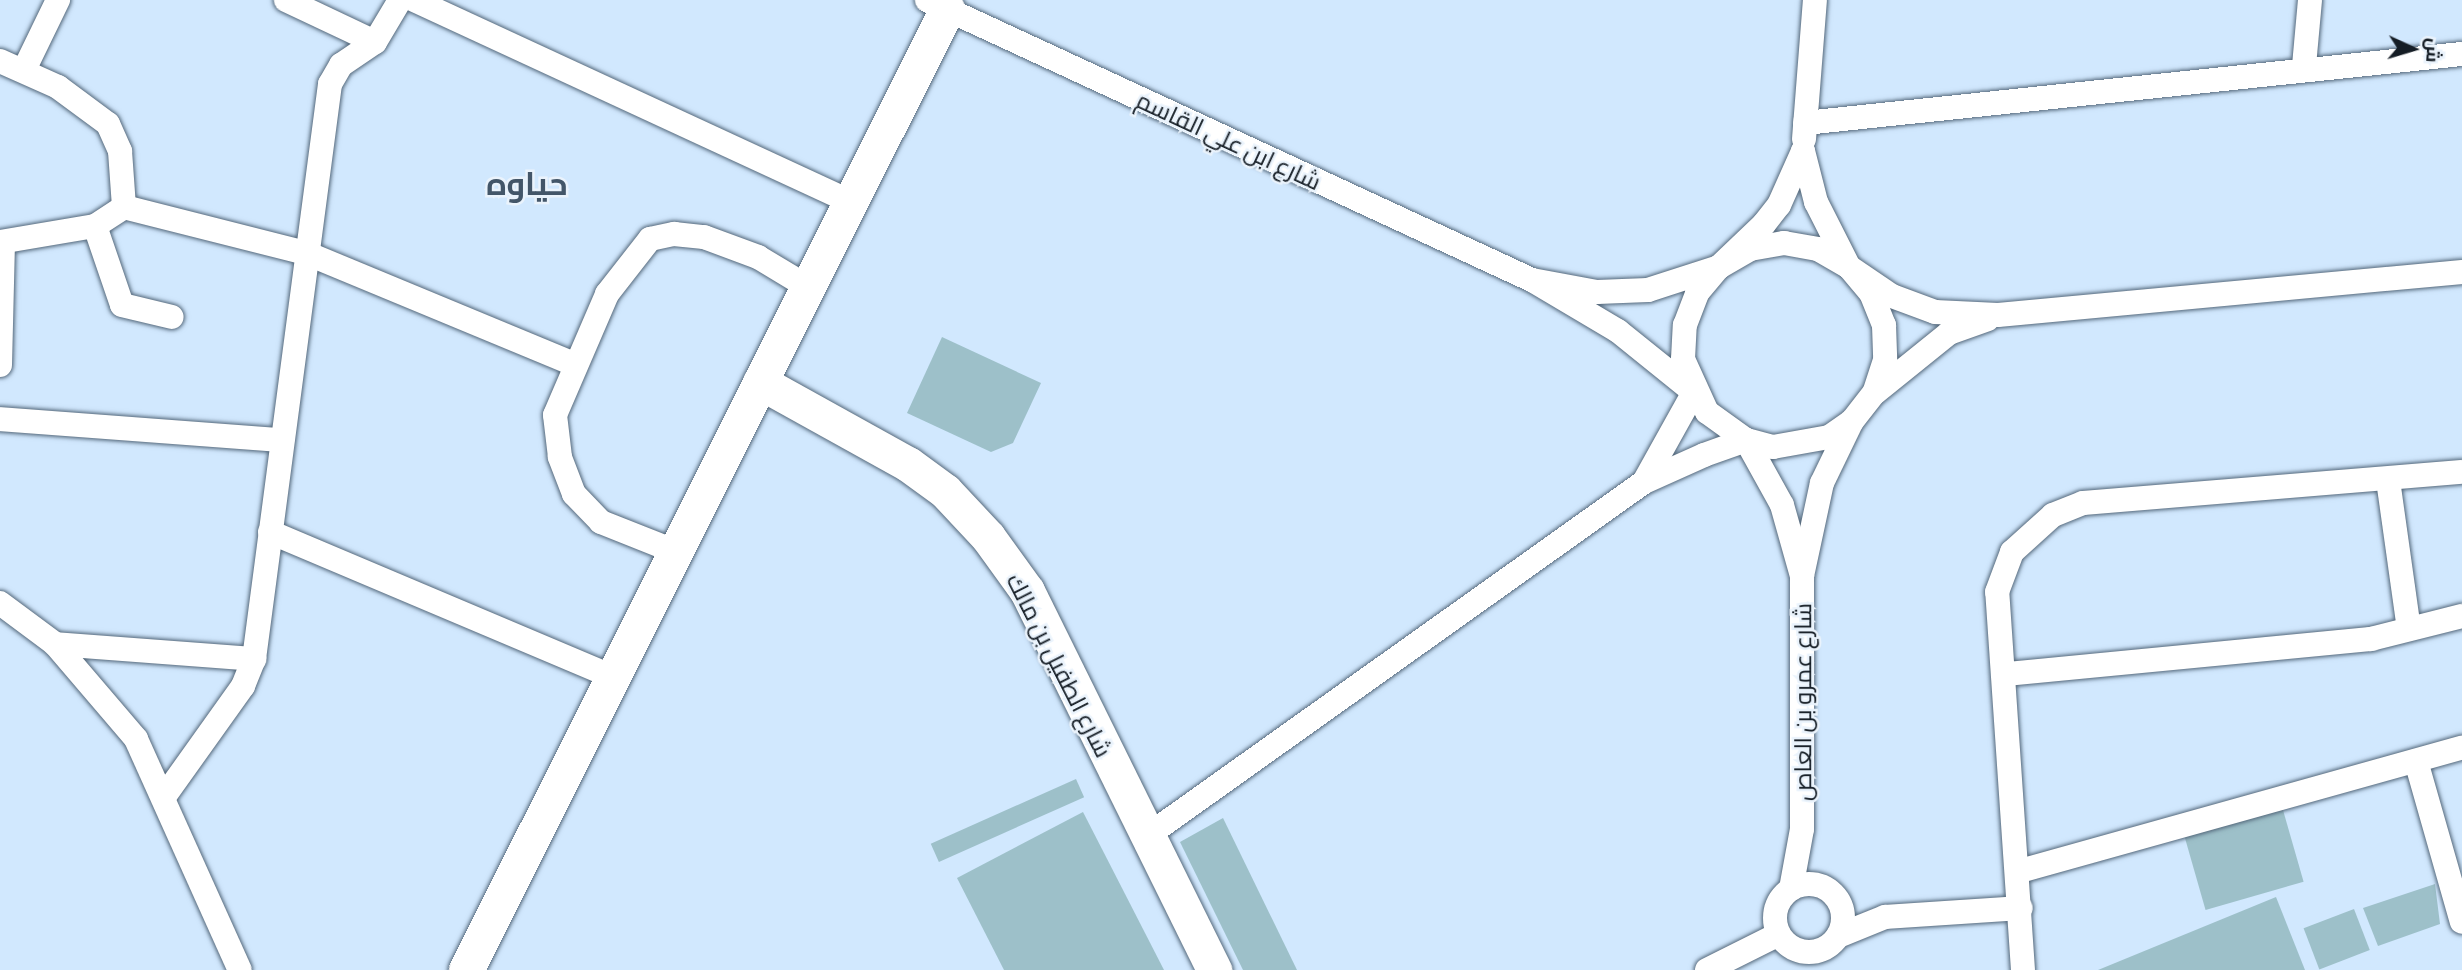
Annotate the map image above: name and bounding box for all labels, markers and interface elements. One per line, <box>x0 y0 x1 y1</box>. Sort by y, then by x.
north arrow <box>2378 14 2448 84</box>
text: ش <box>2422 38 2447 63</box>
street label: شارع ابن علي القاسم <box>1132 85 1326 195</box>
district label: حياوه <box>486 163 568 201</box>
street label: شارع الطفيل بن مالك <box>1001 568 1119 762</box>
street label: شارع عمرو بن العاص <box>1788 603 1816 801</box>

